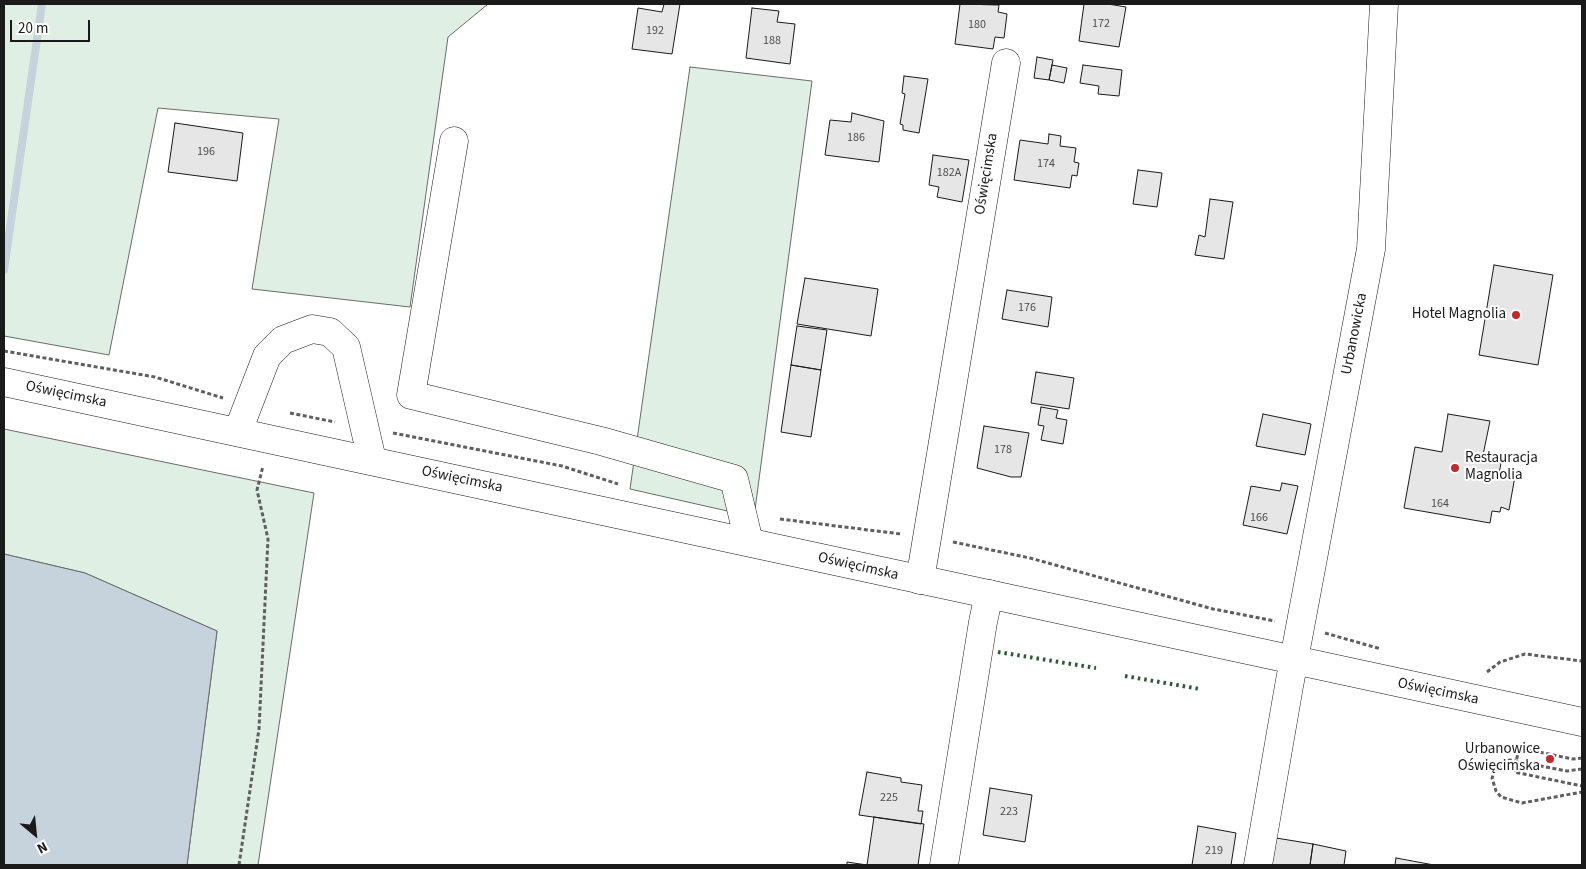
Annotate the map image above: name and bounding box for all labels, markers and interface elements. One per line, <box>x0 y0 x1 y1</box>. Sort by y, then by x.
scale bar <box>12 10 92 42</box>
house number: 172 <box>1092 17 1110 31</box>
text: 20 m <box>18 18 48 39</box>
house number: 180 <box>968 18 986 32</box>
house number: 192 <box>646 24 664 38</box>
house number: 188 <box>763 34 781 48</box>
house number: 186 <box>847 131 865 145</box>
street label: Oświęcimska <box>972 132 1002 216</box>
house number: 196 <box>197 145 215 159</box>
house number: 174 <box>1037 157 1055 171</box>
house number: 182A <box>937 166 961 180</box>
street label: Urbanowicka <box>1338 292 1372 376</box>
house number: 176 <box>1018 301 1036 315</box>
place label: Hotel Magnolia <box>1412 306 1506 324</box>
marker: Hotel Magnolia <box>1510 309 1522 321</box>
street label: Oświęcimska <box>24 378 108 412</box>
house number: 178 <box>994 443 1012 457</box>
place label: Restauracja Magnolia <box>1465 450 1538 485</box>
marker: Restauracja Magnolia <box>1449 462 1461 474</box>
street label: Oświęcimska <box>420 463 504 497</box>
house number: 164 <box>1431 497 1449 511</box>
house number: 166 <box>1250 511 1268 525</box>
street label: Oświęcimska <box>816 549 900 585</box>
street label: Oświęcimska <box>1396 675 1480 709</box>
place label: Urbanowice Oświęcimska <box>1458 741 1540 776</box>
marker: Urbanowice Oświęcimska <box>1544 753 1556 765</box>
house number: 225 <box>880 791 898 805</box>
house number: 223 <box>1000 805 1018 819</box>
north arrow <box>10 809 60 859</box>
text: N <box>33 836 51 858</box>
house number: 219 <box>1205 844 1223 858</box>

